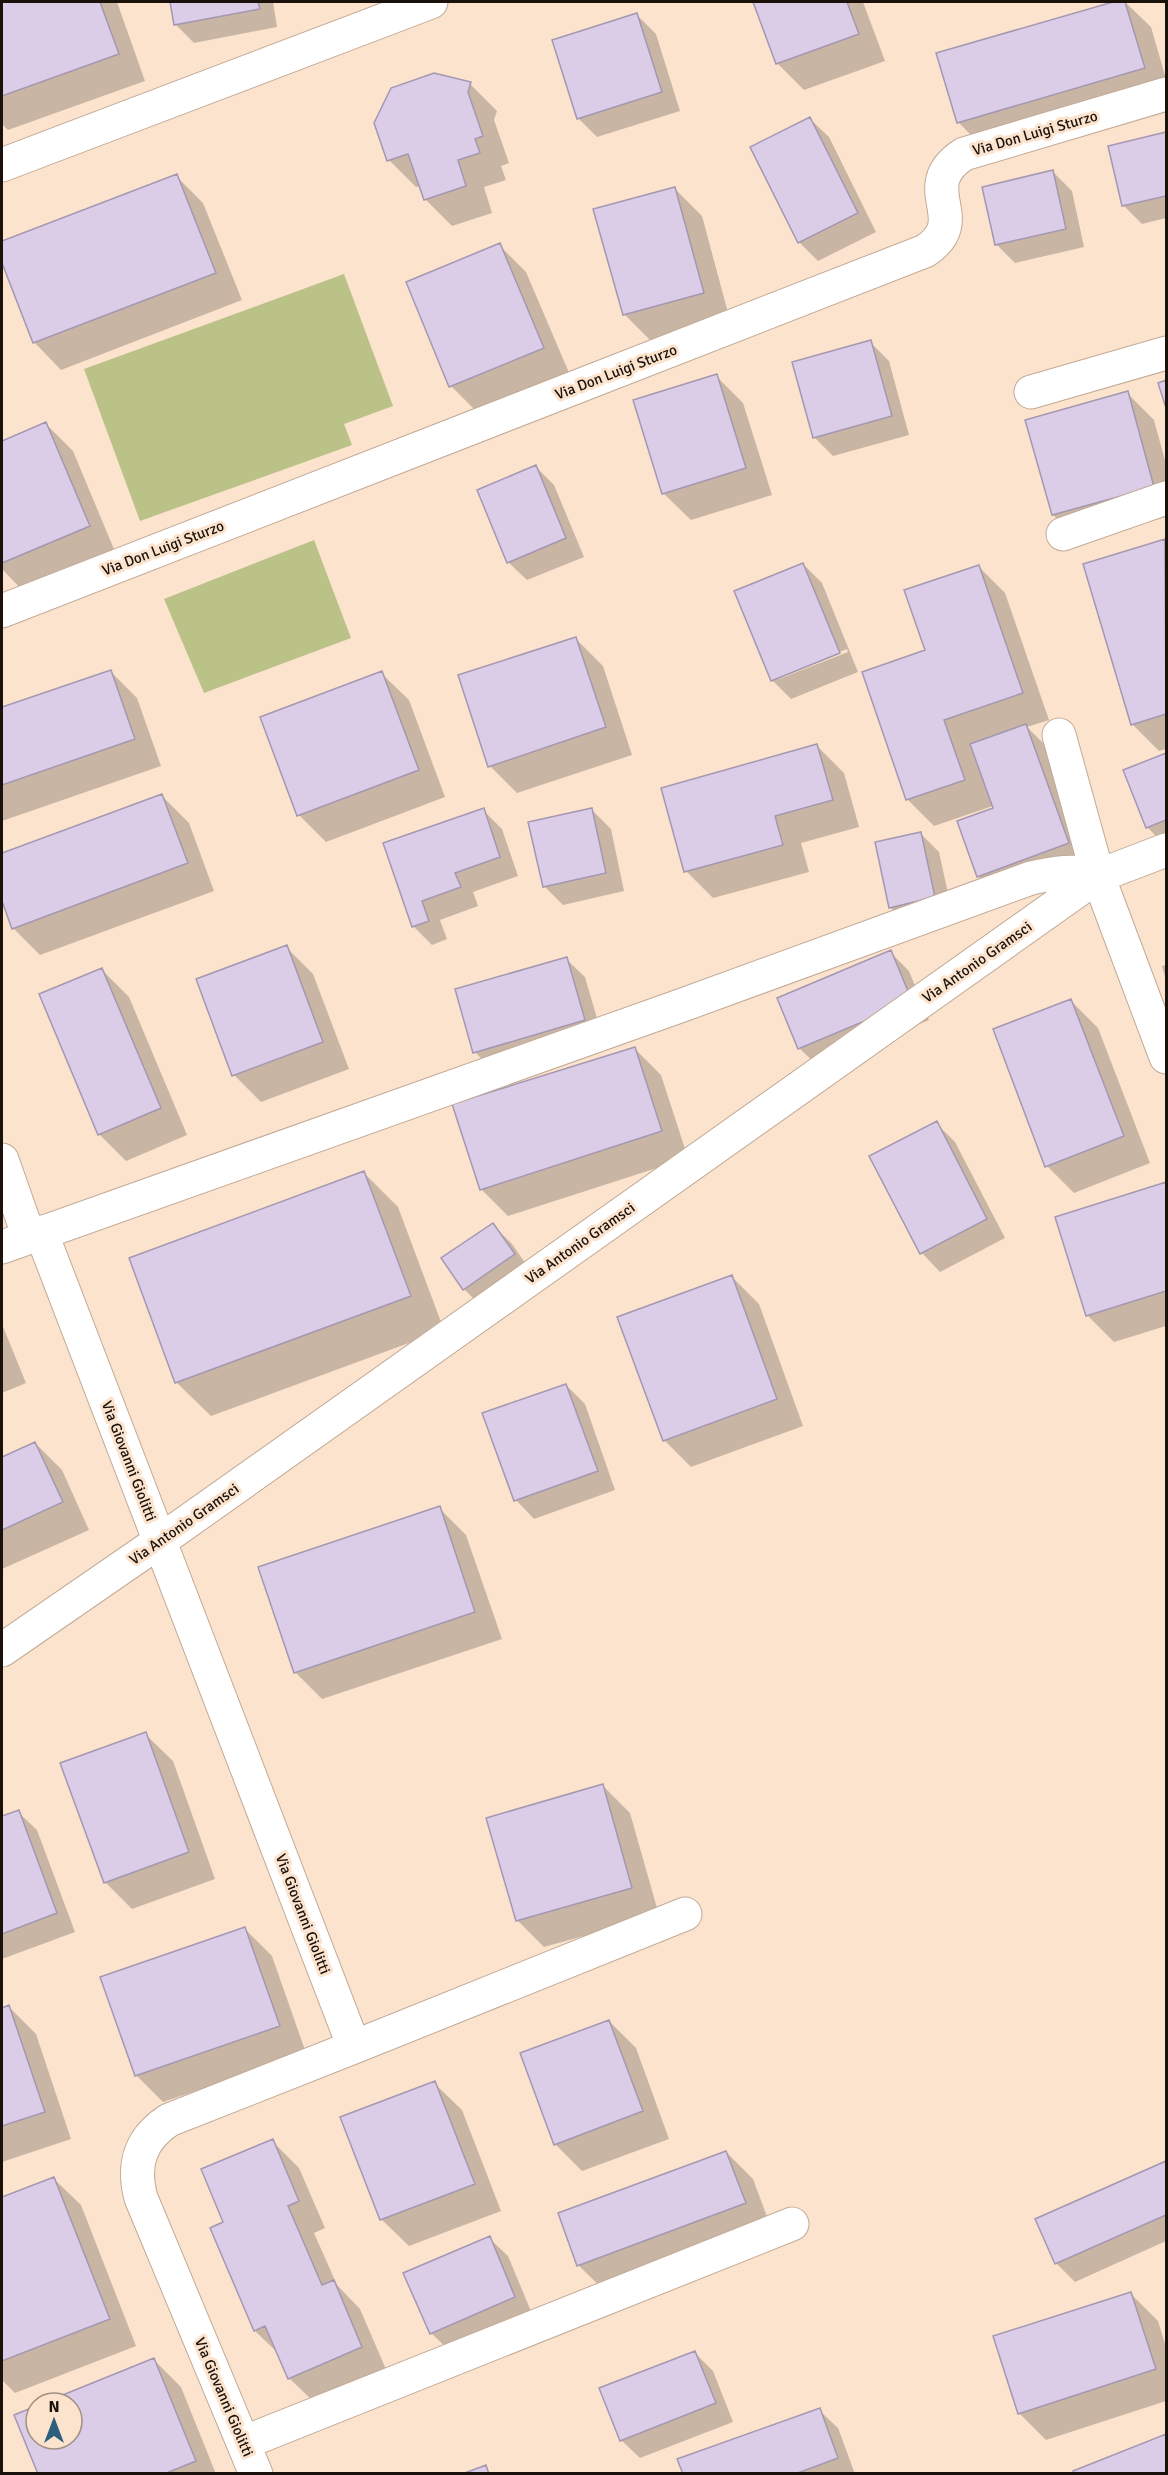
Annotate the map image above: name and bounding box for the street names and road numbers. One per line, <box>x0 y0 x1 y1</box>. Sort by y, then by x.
street label: Via Don Luigi Sturzo <box>970 106 1100 159</box>
street label: Via Don Luigi Sturzo <box>552 340 680 404</box>
street label: Via Don Luigi Sturzo <box>99 516 227 580</box>
street label: Via Antonio Gramsci <box>919 917 1035 1007</box>
street label: Via Antonio Gramsci <box>522 1198 638 1288</box>
street label: Via Giovanni Giolitti <box>98 1398 160 1524</box>
street label: Via Antonio Gramsci <box>126 1479 242 1569</box>
street label: Via Giovanni Giolitti <box>272 1851 334 1977</box>
street label: Via Giovanni Giolitti <box>191 2335 257 2459</box>

